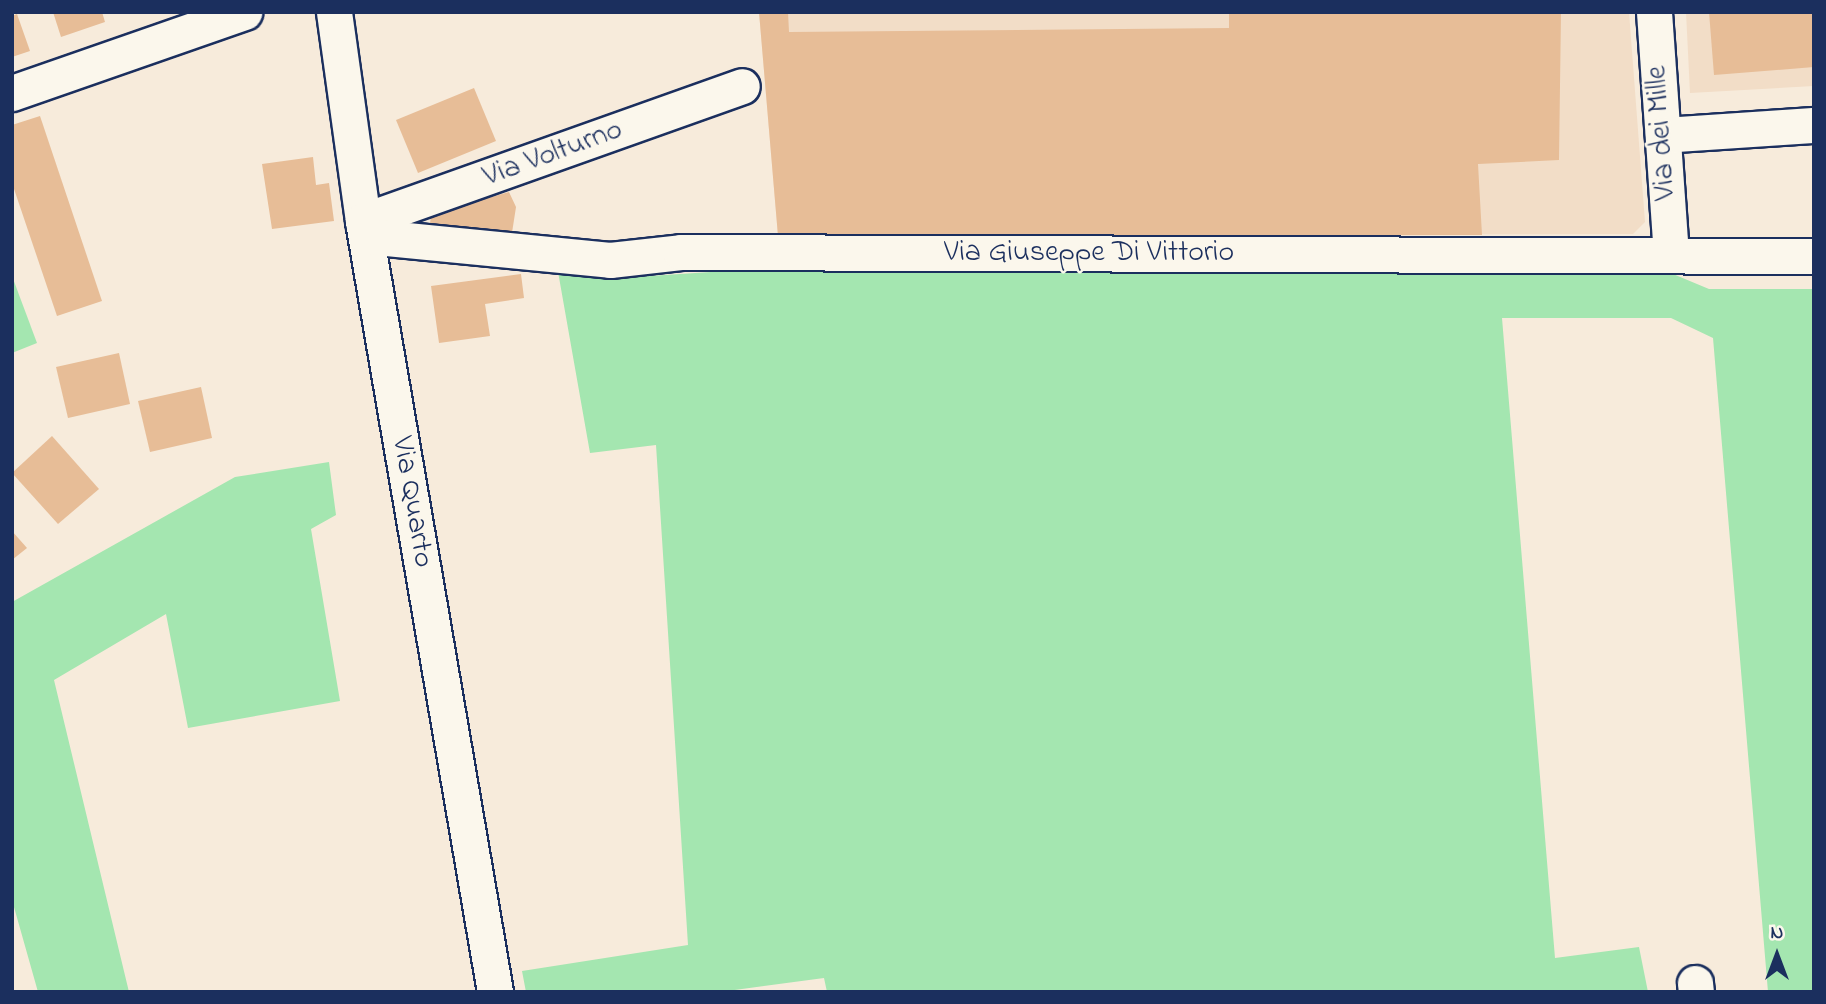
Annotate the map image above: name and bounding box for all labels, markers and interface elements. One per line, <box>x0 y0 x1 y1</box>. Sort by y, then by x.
street label: Via dei Mille <box>1639 64 1685 202</box>
street label: Via Volturno <box>479 112 627 196</box>
street label: Via Giuseppe Di Vittorio <box>944 235 1234 271</box>
street label: Via Quarto <box>383 434 441 570</box>
north arrow <box>1742 920 1812 990</box>
text: N <box>1771 920 1783 947</box>

